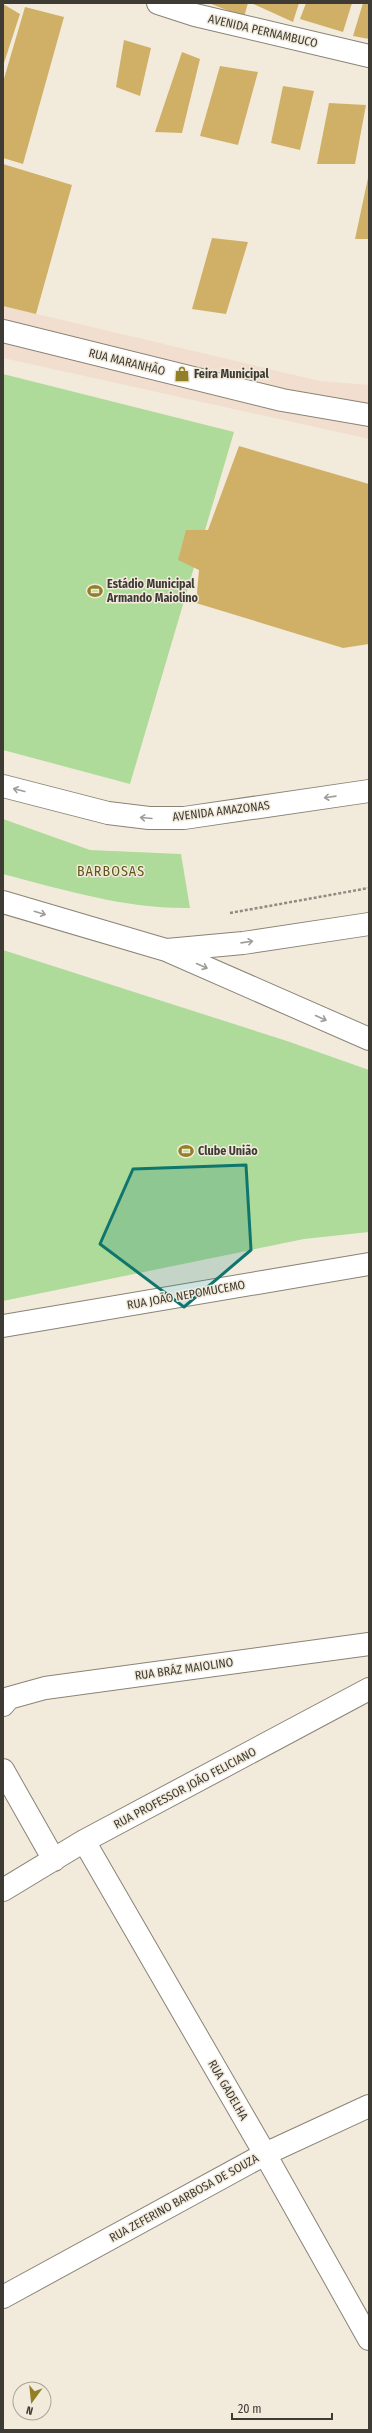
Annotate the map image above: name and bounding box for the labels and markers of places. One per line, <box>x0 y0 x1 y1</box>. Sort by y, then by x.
shop icon: Feira Municipal <box>173 365 191 383</box>
place label: Feira Municipal <box>194 367 269 381</box>
place label: Estádio Municipal Armando Maiolino <box>106 577 199 605</box>
sports icon: Estádio Municipal Armando Maiolino <box>86 582 104 600</box>
sports icon: Clube União <box>177 1142 195 1160</box>
place label: Clube União <box>198 1144 258 1158</box>

